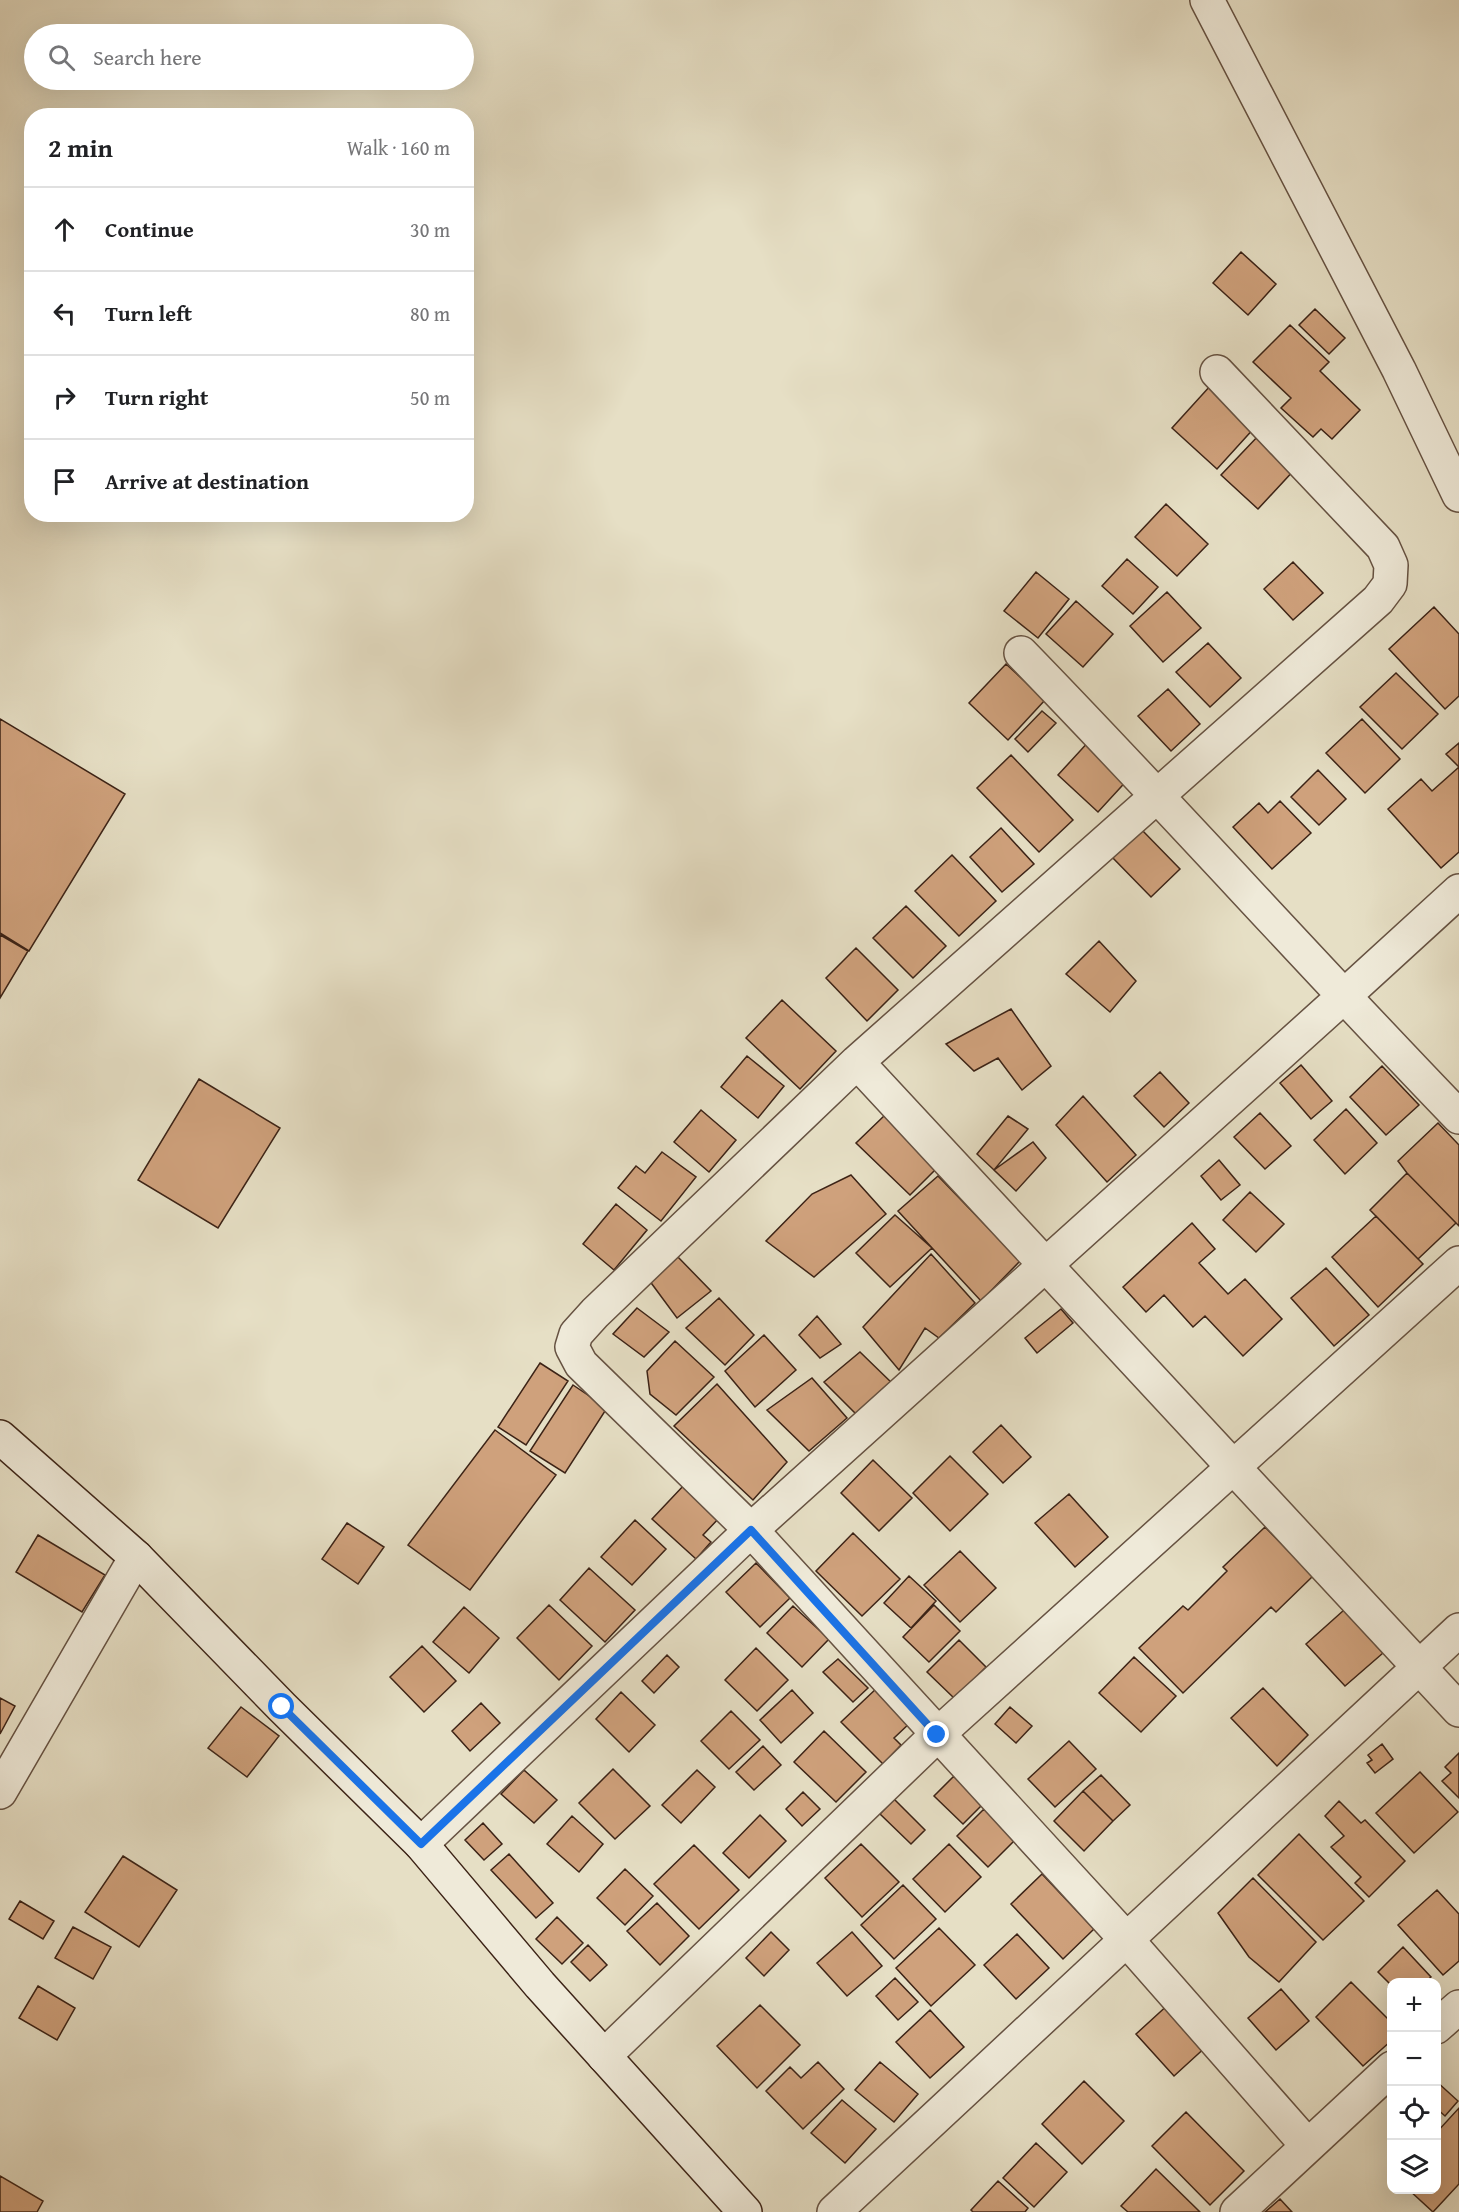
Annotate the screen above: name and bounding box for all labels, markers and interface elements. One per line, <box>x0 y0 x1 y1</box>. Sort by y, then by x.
search box <box>24 24 474 90</box>
icon: search <box>45 41 78 74</box>
text: Search here <box>93 41 202 73</box>
text: 2 min <box>48 128 113 167</box>
text: Walk · 160 m <box>347 133 450 162</box>
icon: ahead <box>48 213 81 246</box>
text: Continue <box>105 213 194 245</box>
text: 30 m <box>410 215 450 244</box>
icon: left <box>48 297 81 330</box>
text: Turn left <box>105 297 192 329</box>
text: 80 m <box>410 299 450 328</box>
icon: right <box>48 381 81 414</box>
text: Turn right <box>105 381 208 413</box>
text: 50 m <box>410 383 450 412</box>
icon: arrive <box>48 465 81 498</box>
text: Arrive at destination <box>105 465 309 497</box>
route start <box>268 1693 294 1719</box>
route end <box>923 1721 949 1747</box>
map controls <box>1387 1978 1441 2194</box>
button: + <box>1387 1978 1441 2032</box>
button: − <box>1387 2032 1441 2086</box>
button: locate <box>1387 2086 1441 2140</box>
button: layers <box>1387 2140 1441 2194</box>

